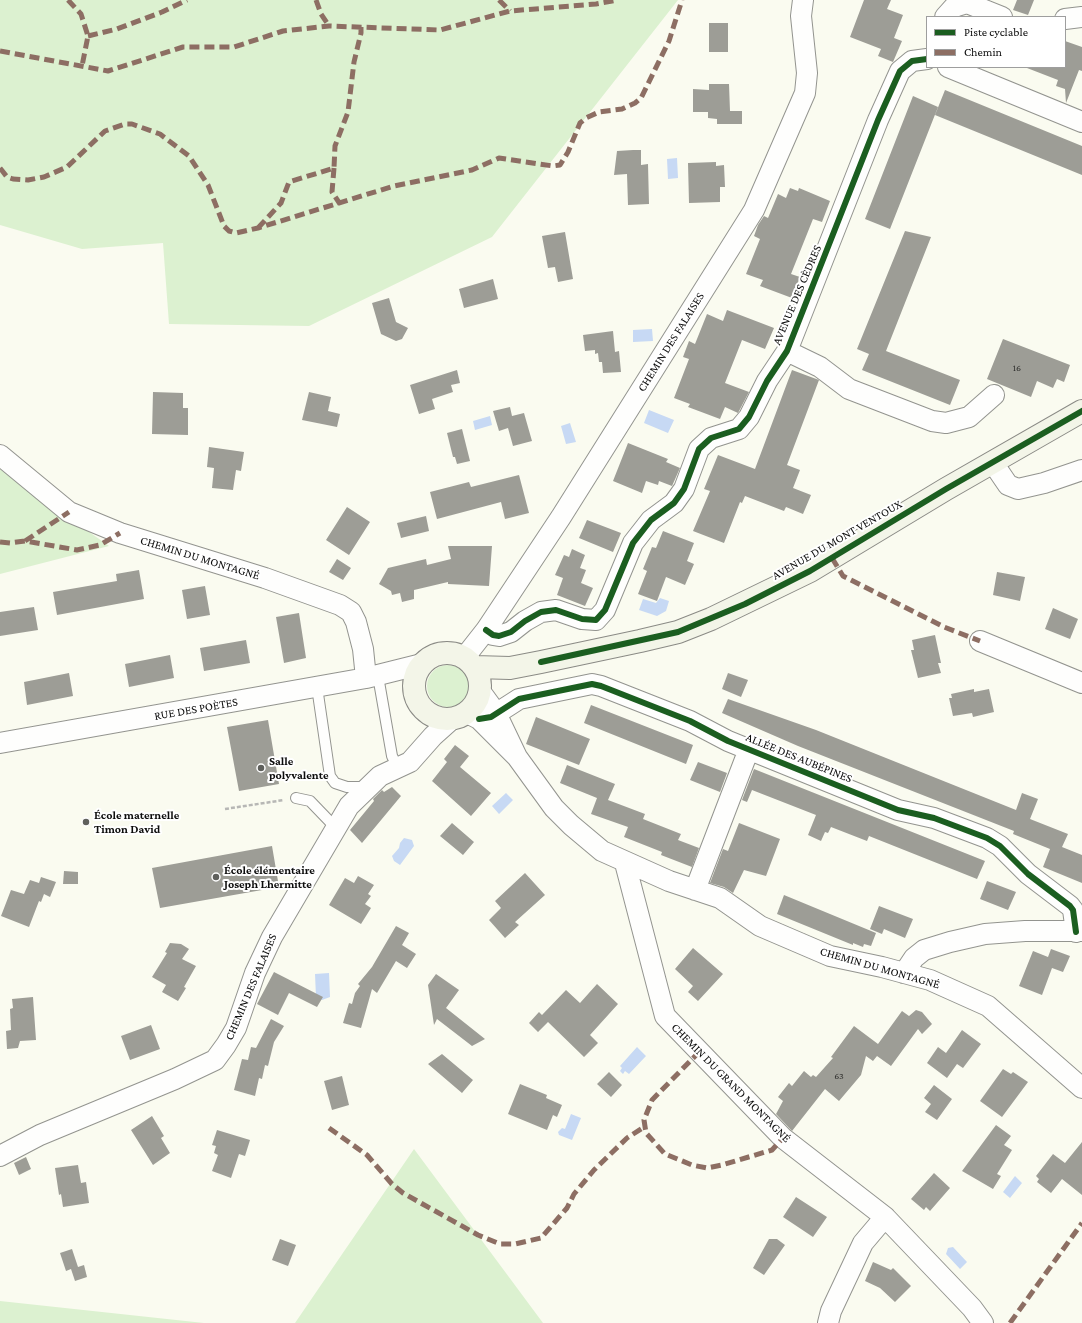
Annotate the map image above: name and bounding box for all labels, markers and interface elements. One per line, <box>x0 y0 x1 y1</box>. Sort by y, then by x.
legend <box>926 16 1066 68</box>
text: Piste cyclable <box>964 25 1028 39</box>
text: Chemin <box>964 45 1002 59</box>
street label: AVENUE DES CÈDRES <box>769 243 825 347</box>
street label: CHEMIN DES FALAISES <box>635 290 707 394</box>
house number: 16 <box>1013 362 1021 374</box>
street label: AVENUE DU MONT VENTOUX <box>770 497 904 583</box>
street label: CHEMIN DU MONTAGNÉ <box>139 533 261 583</box>
street label: RUE DES POÈTES <box>153 695 239 723</box>
street label: ALLÉE DES AUBÉPINES <box>744 730 854 786</box>
place label: Salle polyvalente <box>269 754 328 782</box>
marker: Salle polyvalente <box>256 763 266 773</box>
place label: École maternelle Timon David <box>94 808 179 836</box>
marker: École maternelle Timon David <box>81 817 91 827</box>
place label: École élémentaire Joseph Lhermitte <box>224 863 315 891</box>
marker: École élémentaire Joseph Lhermitte <box>211 872 221 882</box>
street label: CHEMIN DES FALAISES <box>222 932 280 1042</box>
street label: CHEMIN DU MONTAGNÉ <box>818 944 942 992</box>
street label: CHEMIN DU GRAND MONTAGNÉ <box>668 1020 794 1146</box>
house number: 63 <box>834 1070 844 1082</box>

